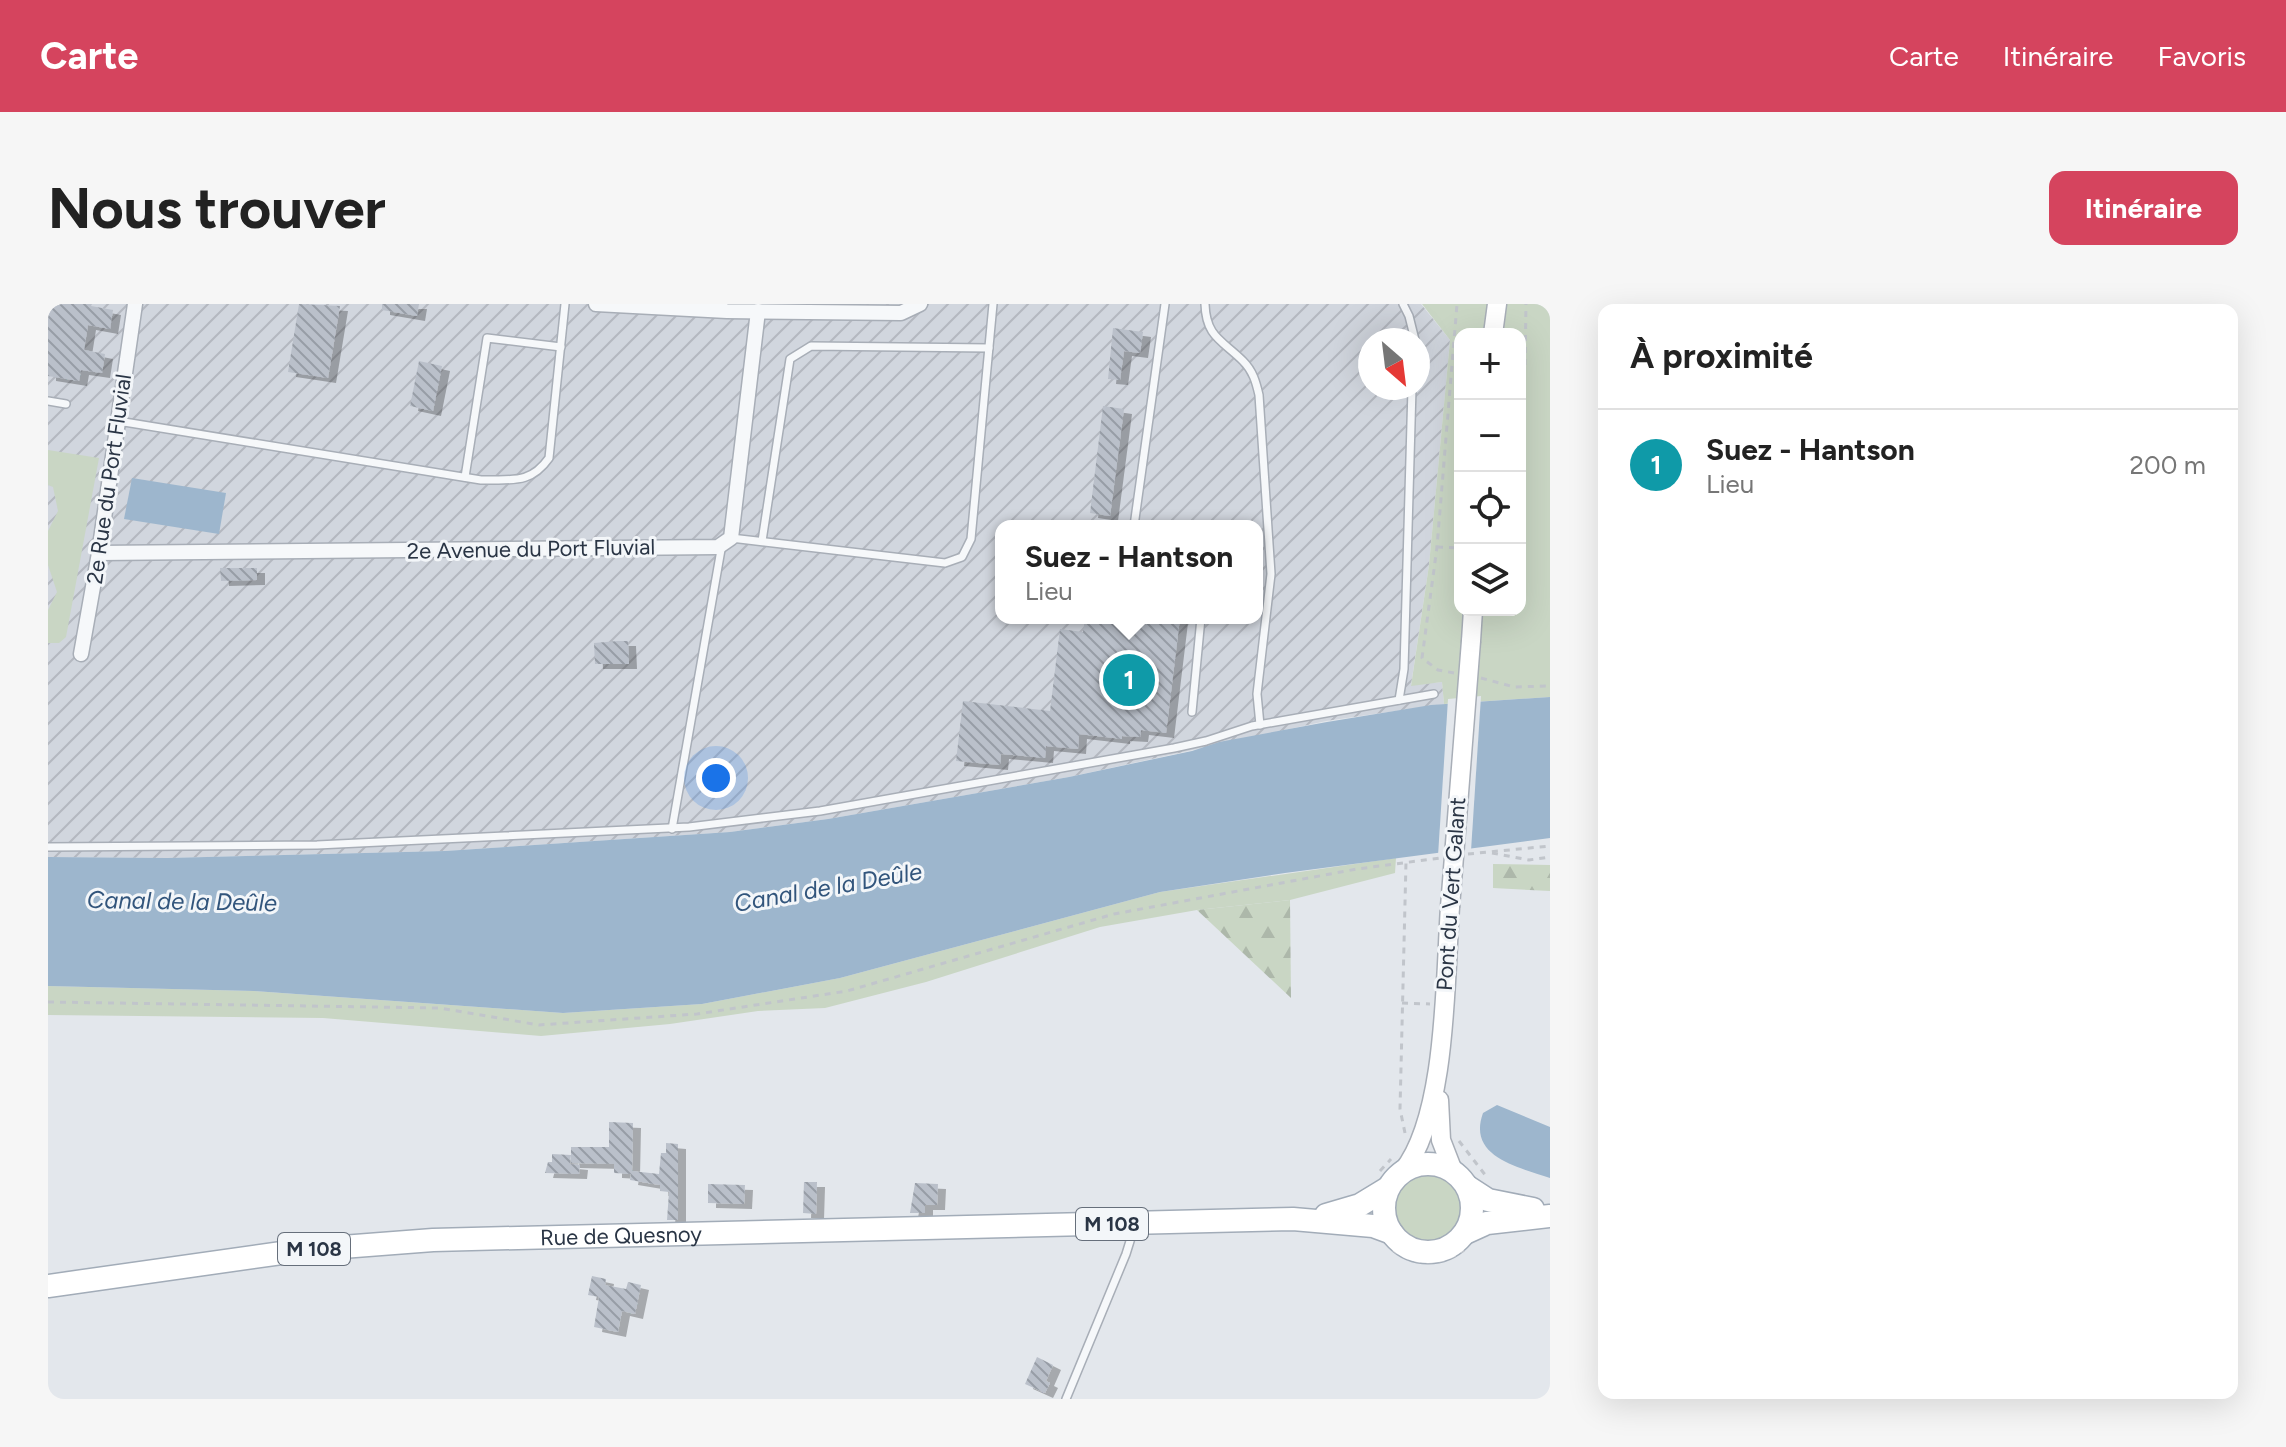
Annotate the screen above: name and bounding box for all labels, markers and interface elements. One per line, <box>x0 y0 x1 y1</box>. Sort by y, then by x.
text: Carte <box>40 33 138 79</box>
text: Carte <box>1889 39 1959 73</box>
text: Itinéraire <box>2003 39 2113 73</box>
text: Favoris <box>2157 39 2246 73</box>
button: Itinéraire <box>2049 171 2238 245</box>
text: Nous trouver <box>48 175 386 242</box>
north arrow <box>1358 328 1430 400</box>
map controls <box>1454 328 1526 616</box>
button: + <box>1454 328 1526 400</box>
text: À proximité <box>1630 336 1813 377</box>
street label: 2e Rue du Port Fluvial <box>81 372 137 586</box>
button: − <box>1454 400 1526 472</box>
text: Suez - Hantson <box>1706 431 1915 468</box>
text: 1 <box>1651 449 1661 481</box>
text: 200 m <box>2130 449 2206 481</box>
text: Lieu <box>1706 468 1754 500</box>
button: locate <box>1454 472 1526 544</box>
popup <box>995 520 1263 624</box>
street label: 2e Avenue du Port Fluvial <box>407 533 655 565</box>
text: Suez - Hantson <box>1025 538 1233 575</box>
button: layers <box>1454 544 1526 616</box>
text: Lieu <box>1025 575 1073 607</box>
pin: 1 <box>1103 650 1155 710</box>
your location <box>696 758 736 798</box>
street label: Pont du Vert Galant <box>1431 796 1471 992</box>
water label: Canal de la Deûle <box>732 856 924 918</box>
water label: Canal de la Deûle <box>87 885 277 917</box>
road number: M 108 <box>1076 1208 1148 1240</box>
street label: Rue de Quesnoy <box>540 1220 703 1251</box>
road number: M 108 <box>278 1233 350 1265</box>

